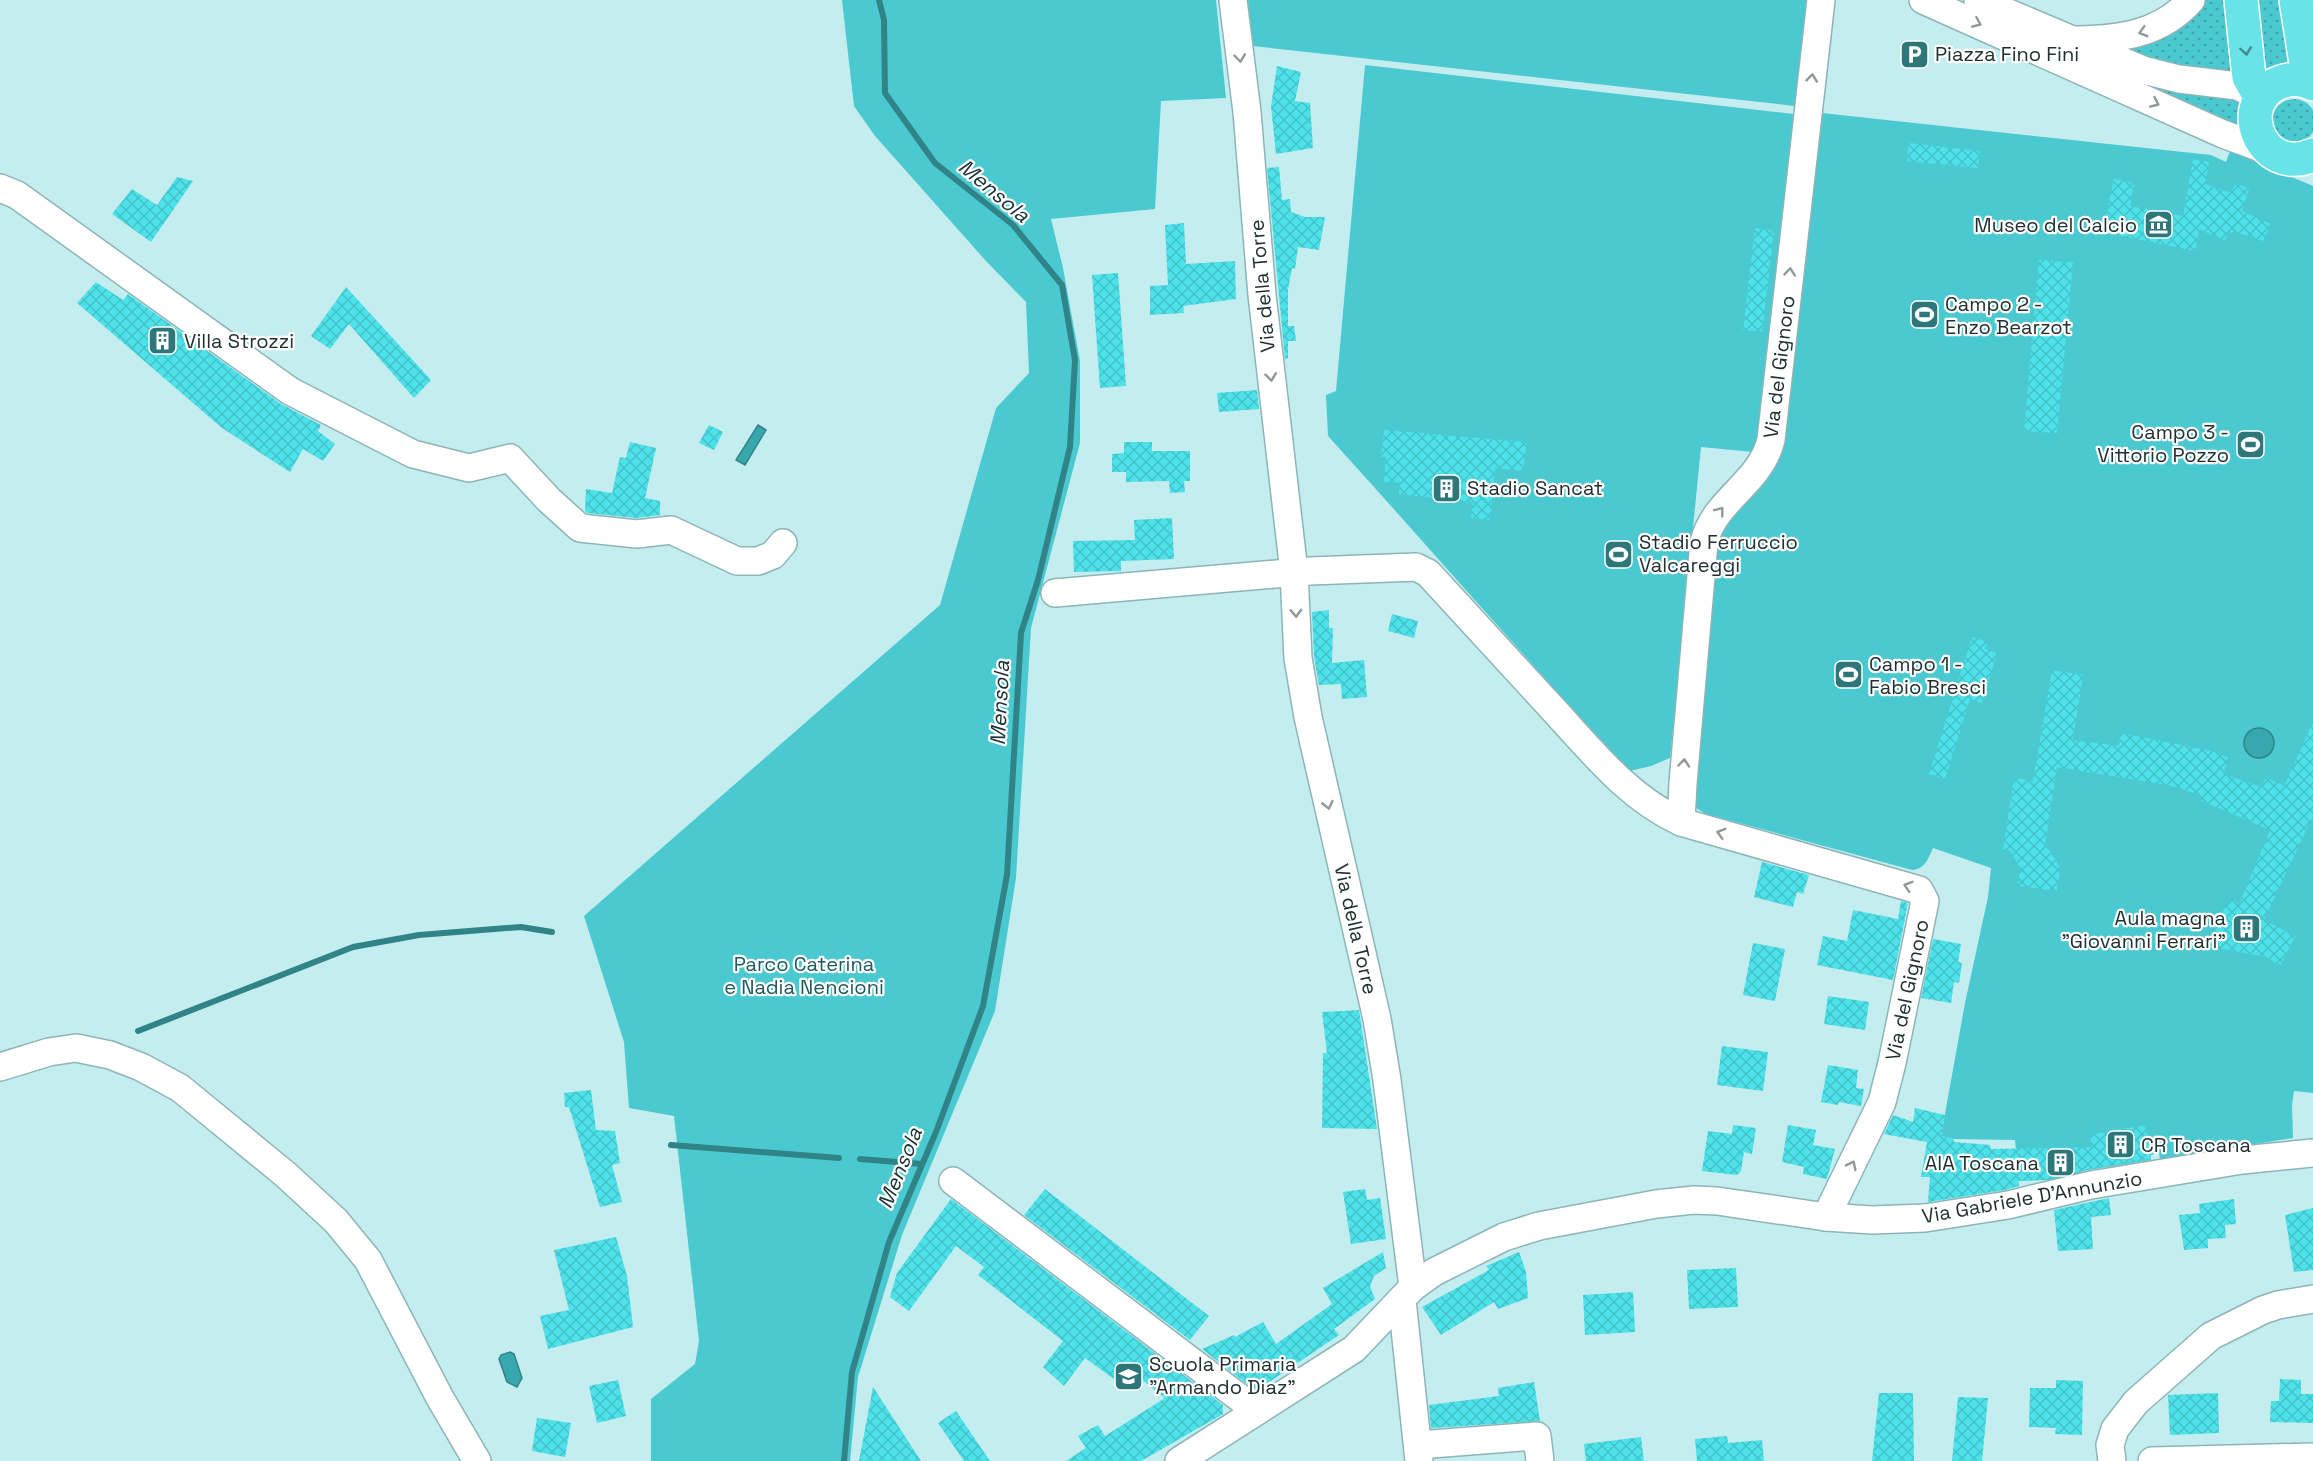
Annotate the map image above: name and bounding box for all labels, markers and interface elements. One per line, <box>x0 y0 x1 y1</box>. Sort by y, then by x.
one-way arrow <box>1970 16 1981 28</box>
one-way arrow <box>2138 25 2149 37</box>
parking icon: Piazza Fino Fini <box>1898 38 1930 70</box>
place label: Piazza Fino Fini <box>1935 41 2079 67</box>
one-way arrow <box>2239 46 2251 55</box>
one-way arrow <box>1234 53 1246 63</box>
one-way arrow <box>1805 73 1818 82</box>
one-way arrow <box>2148 95 2159 107</box>
water label: Mensola <box>953 153 1036 229</box>
museum icon: Museo del Calcio <box>2142 209 2174 241</box>
place label: Museo del Calcio <box>1974 212 2137 238</box>
street label: Via della Torre <box>1243 218 1281 354</box>
one-way arrow <box>1783 267 1796 276</box>
place label: Campo 2 - Enzo Bearzot <box>1945 291 2071 340</box>
street label: Via del Gignoro <box>1757 294 1801 440</box>
sports icon: Campo 2 - Enzo Bearzot <box>1908 299 1940 331</box>
building icon: Villa Strozzi <box>147 325 179 357</box>
place label: Villa Strozzi <box>184 328 294 354</box>
one-way arrow <box>1265 373 1277 382</box>
place label: Campo 3 - Vittorio Pozzo <box>2097 419 2229 468</box>
sports icon: Campo 3 - Vittorio Pozzo <box>2234 428 2266 460</box>
building icon: Stadio Sancat <box>1430 472 1462 504</box>
place label: Stadio Sancat <box>1467 475 1603 501</box>
one-way arrow <box>1713 506 1724 517</box>
place label: Stadio Ferruccio Valcareggi <box>1639 529 1798 578</box>
sports icon: Stadio Ferruccio Valcareggi <box>1602 538 1634 570</box>
one-way arrow <box>1289 609 1302 618</box>
place label: Campo 1 - Fabio Bresci <box>1869 651 1986 700</box>
water label: Mensola <box>984 659 1015 746</box>
sports icon: Campo 1 - Fabio Bresci <box>1832 659 1864 691</box>
one-way arrow <box>1677 759 1690 768</box>
one-way arrow <box>1320 800 1333 810</box>
one-way arrow <box>1716 828 1726 840</box>
street label: Via della Torre <box>1328 861 1384 997</box>
one-way arrow <box>1903 881 1914 893</box>
place label: Aula magna "Giovanni Ferrari" <box>2061 905 2226 954</box>
building icon: Aula magna "Giovanni Ferrari" <box>2231 913 2263 945</box>
street label: Via del Gignoro <box>1879 917 1935 1063</box>
park label: Parco Caterina e Nadia Nencioni <box>724 951 884 1000</box>
water label: Mensola <box>871 1123 928 1212</box>
building icon: CR Toscana <box>2104 1129 2136 1161</box>
place label: CR Toscana <box>2141 1132 2251 1158</box>
building icon: AIA Toscana <box>2044 1147 2076 1179</box>
place label: AIA Toscana <box>1925 1150 2039 1176</box>
one-way arrow <box>1845 1160 1857 1171</box>
street label: Via Gabriele D'Annunzio <box>1920 1165 2144 1229</box>
place label: Scuola Primaria "Armando Diaz" <box>1149 1351 1296 1400</box>
school or university icon: Scuola Primaria "Armando Diaz" <box>1112 1360 1144 1392</box>

